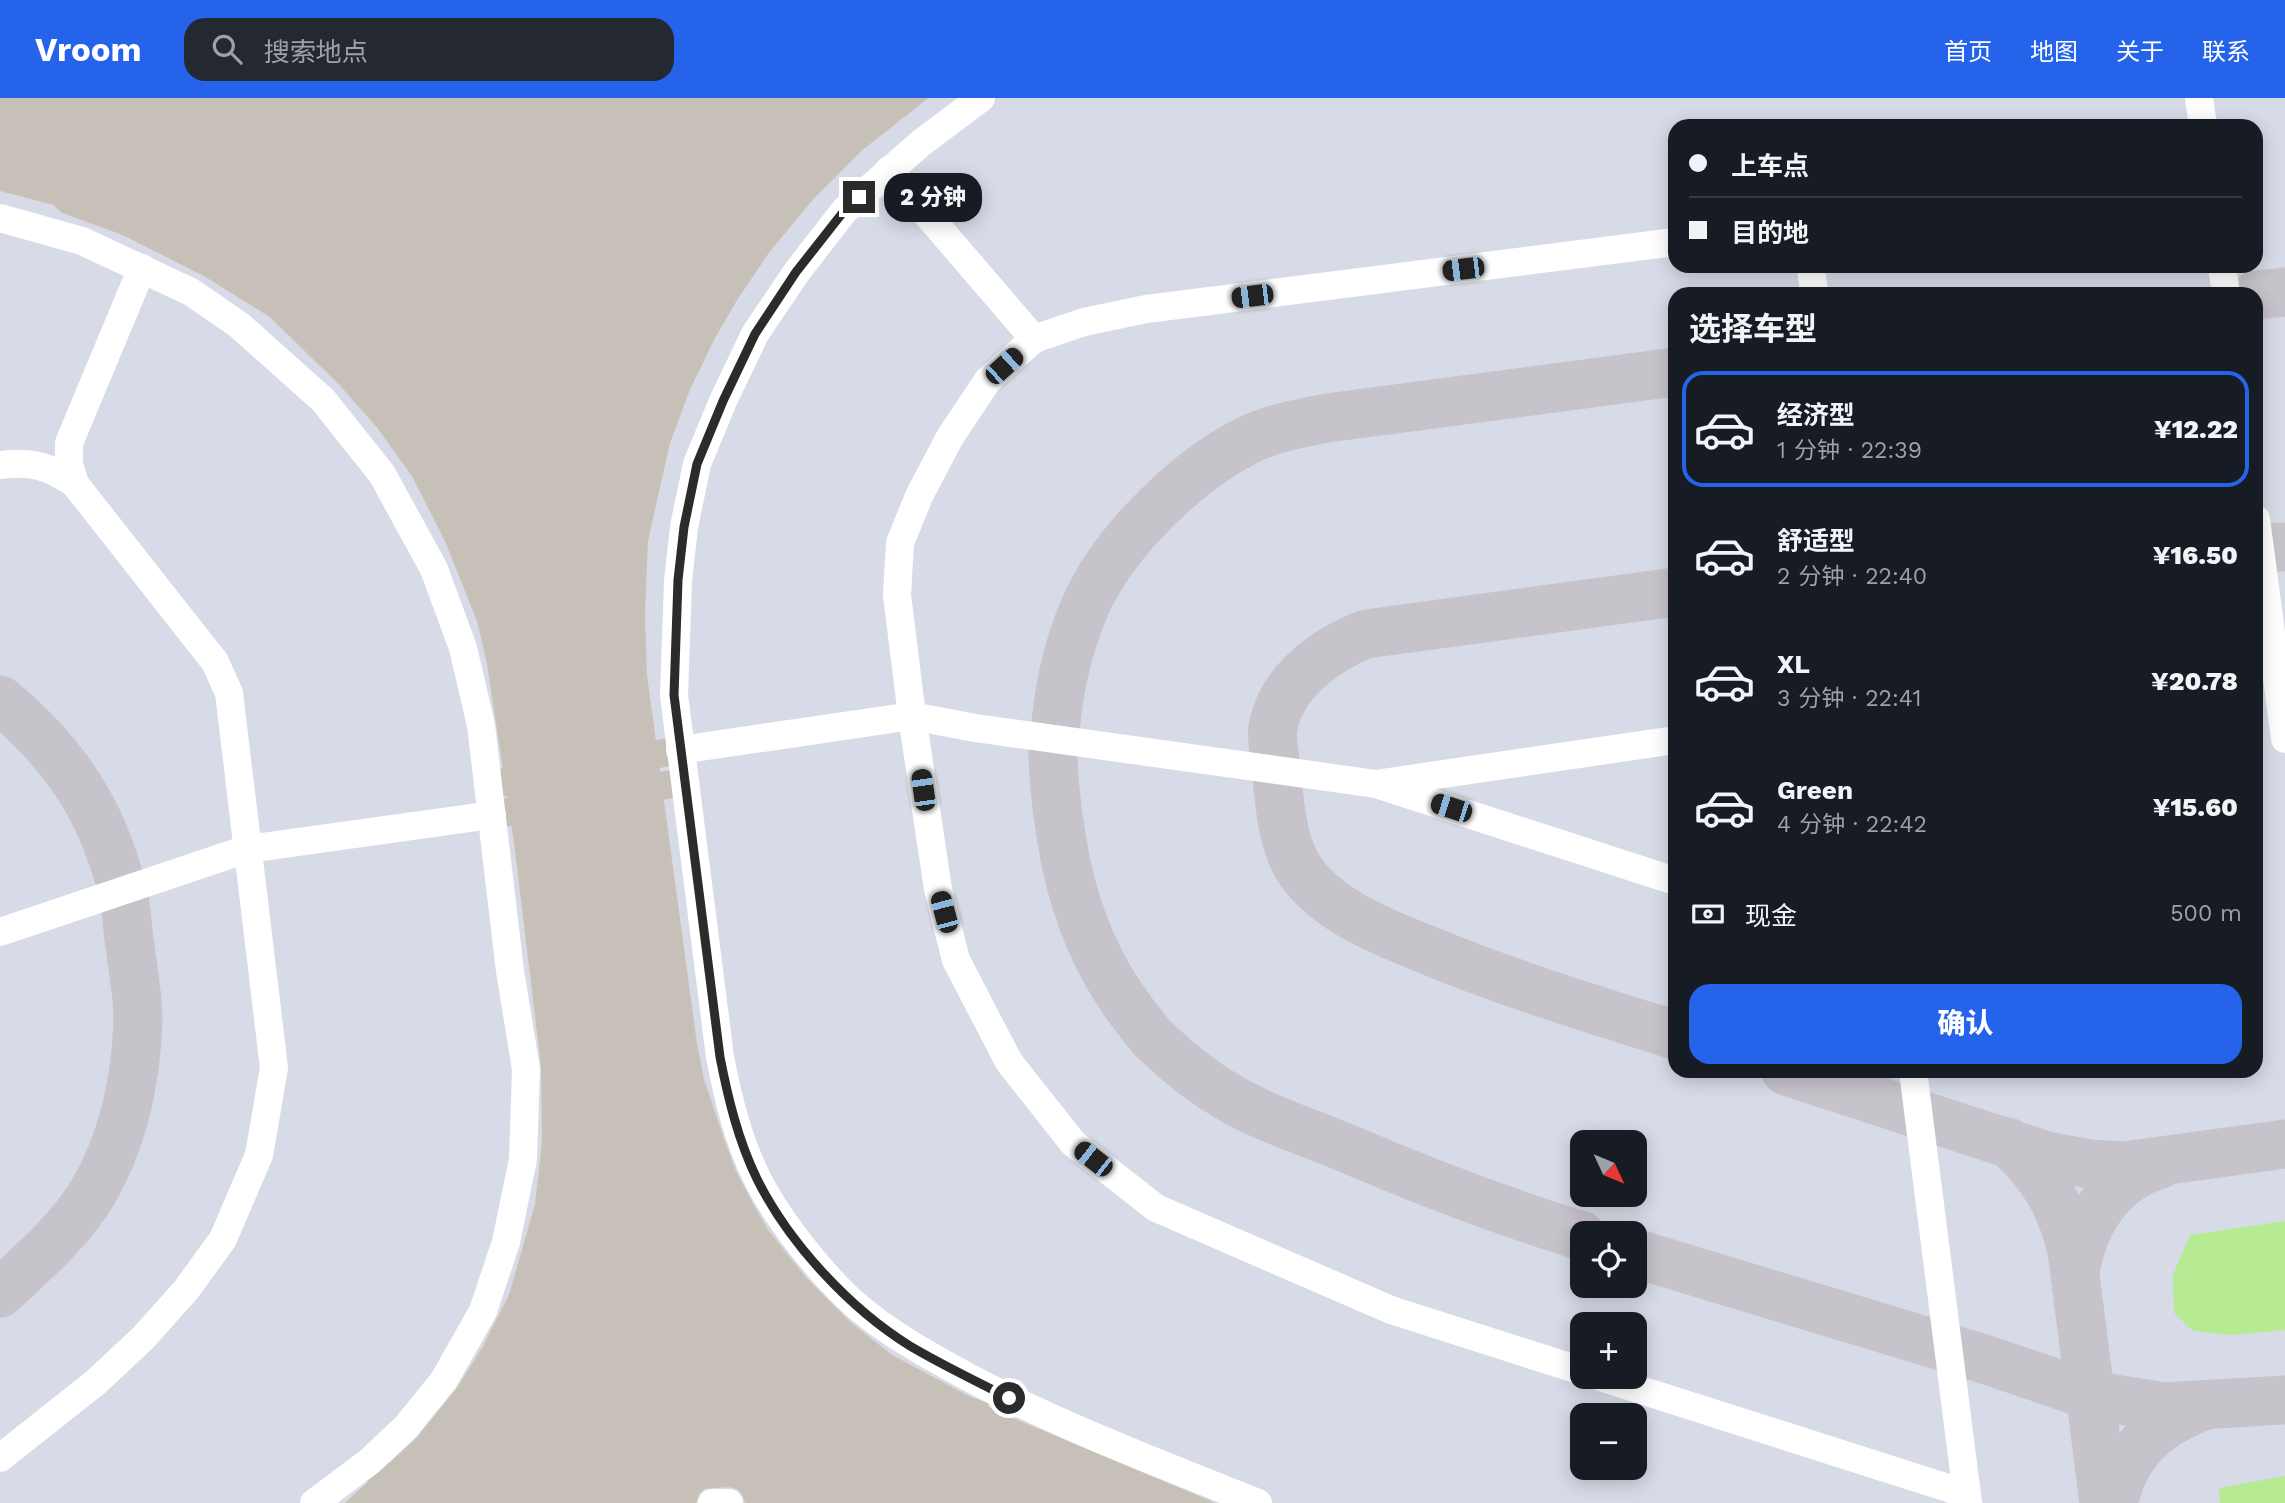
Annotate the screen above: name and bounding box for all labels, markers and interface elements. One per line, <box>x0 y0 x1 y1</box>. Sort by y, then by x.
search box <box>184 18 674 81</box>
text: Vroom <box>35 30 142 69</box>
icon: search <box>208 30 246 68</box>
text: 搜索地点 <box>264 37 368 67</box>
text: 首页 <box>1944 38 1992 66</box>
text: 地图 <box>2030 38 2078 66</box>
text: 关于 <box>2116 38 2164 66</box>
text: 联系 <box>2202 38 2250 66</box>
text: 上车点 <box>1731 151 1809 181</box>
callout: 2 分钟 <box>884 172 982 222</box>
route end <box>843 181 875 213</box>
text: 2 分钟 <box>900 184 966 211</box>
text: 目的地 <box>1731 218 1809 248</box>
car <box>1441 256 1486 282</box>
car <box>1230 283 1275 309</box>
text: 选择车型 <box>1689 310 1817 348</box>
car <box>982 344 1027 388</box>
icon: car <box>1693 398 1756 461</box>
text: 经济型 <box>1777 400 1855 430</box>
text: ¥12.22 <box>2154 414 2238 444</box>
text: 1 分钟 · 22:39 <box>1777 437 1922 464</box>
icon: car <box>1693 524 1756 587</box>
text: 舒适型 <box>1777 526 1855 556</box>
text: ¥16.50 <box>2153 540 2238 570</box>
text: 2 分钟 · 22:40 <box>1777 563 1927 590</box>
text: XL <box>1777 649 1810 679</box>
icon: car <box>1693 650 1756 713</box>
text: ¥20.78 <box>2151 666 2238 696</box>
text: 3 分钟 · 22:41 <box>1777 685 1921 712</box>
car <box>910 768 937 812</box>
text: Green <box>1777 775 1853 805</box>
icon: car <box>1693 776 1756 839</box>
car <box>1428 792 1475 824</box>
text: ¥15.60 <box>2153 792 2238 822</box>
text: 4 分钟 · 22:42 <box>1777 811 1927 838</box>
car <box>929 889 960 935</box>
icon: cash <box>1689 895 1727 933</box>
text: 500 m <box>2170 900 2242 927</box>
text: 现金 <box>1745 901 1797 931</box>
button: 确认 <box>1689 984 2242 1064</box>
north arrow <box>1570 1130 1647 1208</box>
map controls <box>1570 1130 1647 1480</box>
car <box>1070 1138 1117 1180</box>
button: locate <box>1570 1221 1647 1298</box>
button: + <box>1570 1312 1647 1389</box>
route start <box>993 1382 1025 1414</box>
button: − <box>1570 1403 1647 1480</box>

